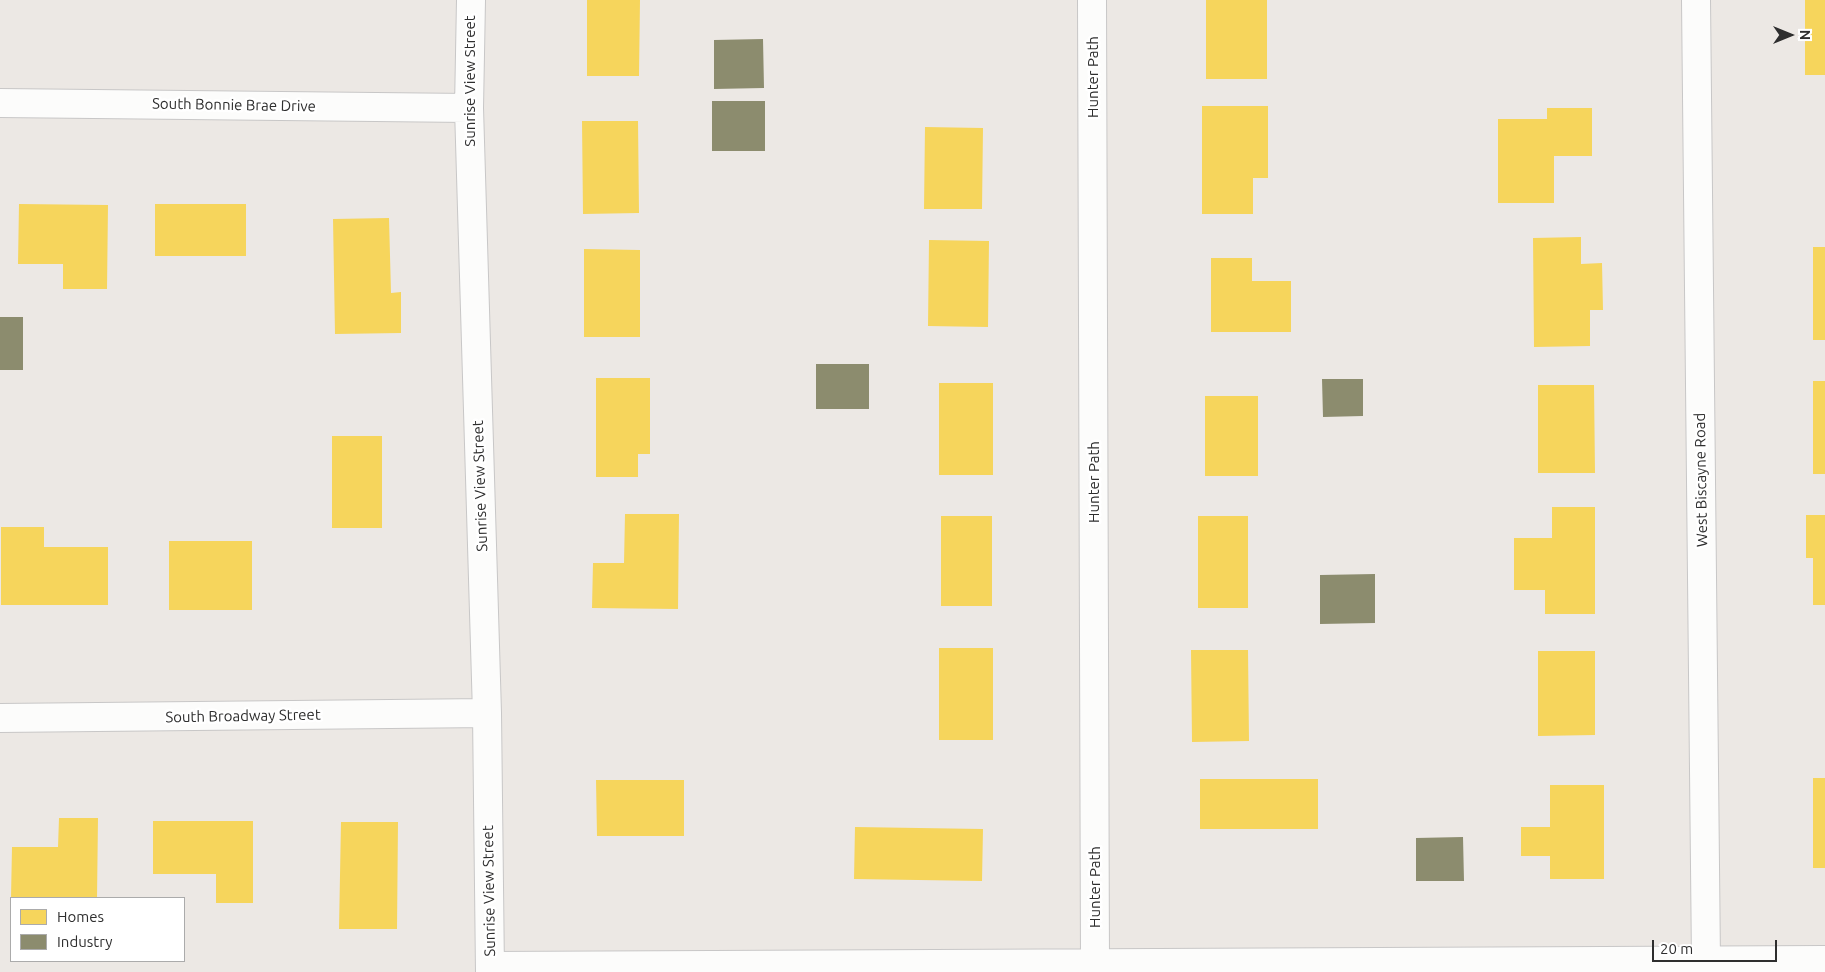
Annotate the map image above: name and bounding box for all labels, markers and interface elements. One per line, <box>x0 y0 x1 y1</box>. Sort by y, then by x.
north arrow <box>1765 10 1815 60</box>
street label: Sunrise View Street <box>461 15 479 147</box>
text: N <box>1797 30 1813 40</box>
street label: Hunter Path <box>1084 36 1102 118</box>
street label: South Bonnie Brae Drive <box>152 95 316 115</box>
street label: West Biscayne Road <box>1691 413 1711 547</box>
street label: Sunrise View Street <box>469 420 491 552</box>
street label: Hunter Path <box>1085 441 1103 523</box>
street label: South Broadway Street <box>165 706 321 726</box>
street label: Sunrise View Street <box>479 825 499 957</box>
street label: Hunter Path <box>1086 846 1104 928</box>
legend <box>10 897 185 962</box>
text: Homes <box>57 908 104 925</box>
scale bar <box>1655 930 1780 962</box>
text: Industry <box>57 933 112 950</box>
text: 20 m <box>1660 940 1693 957</box>

